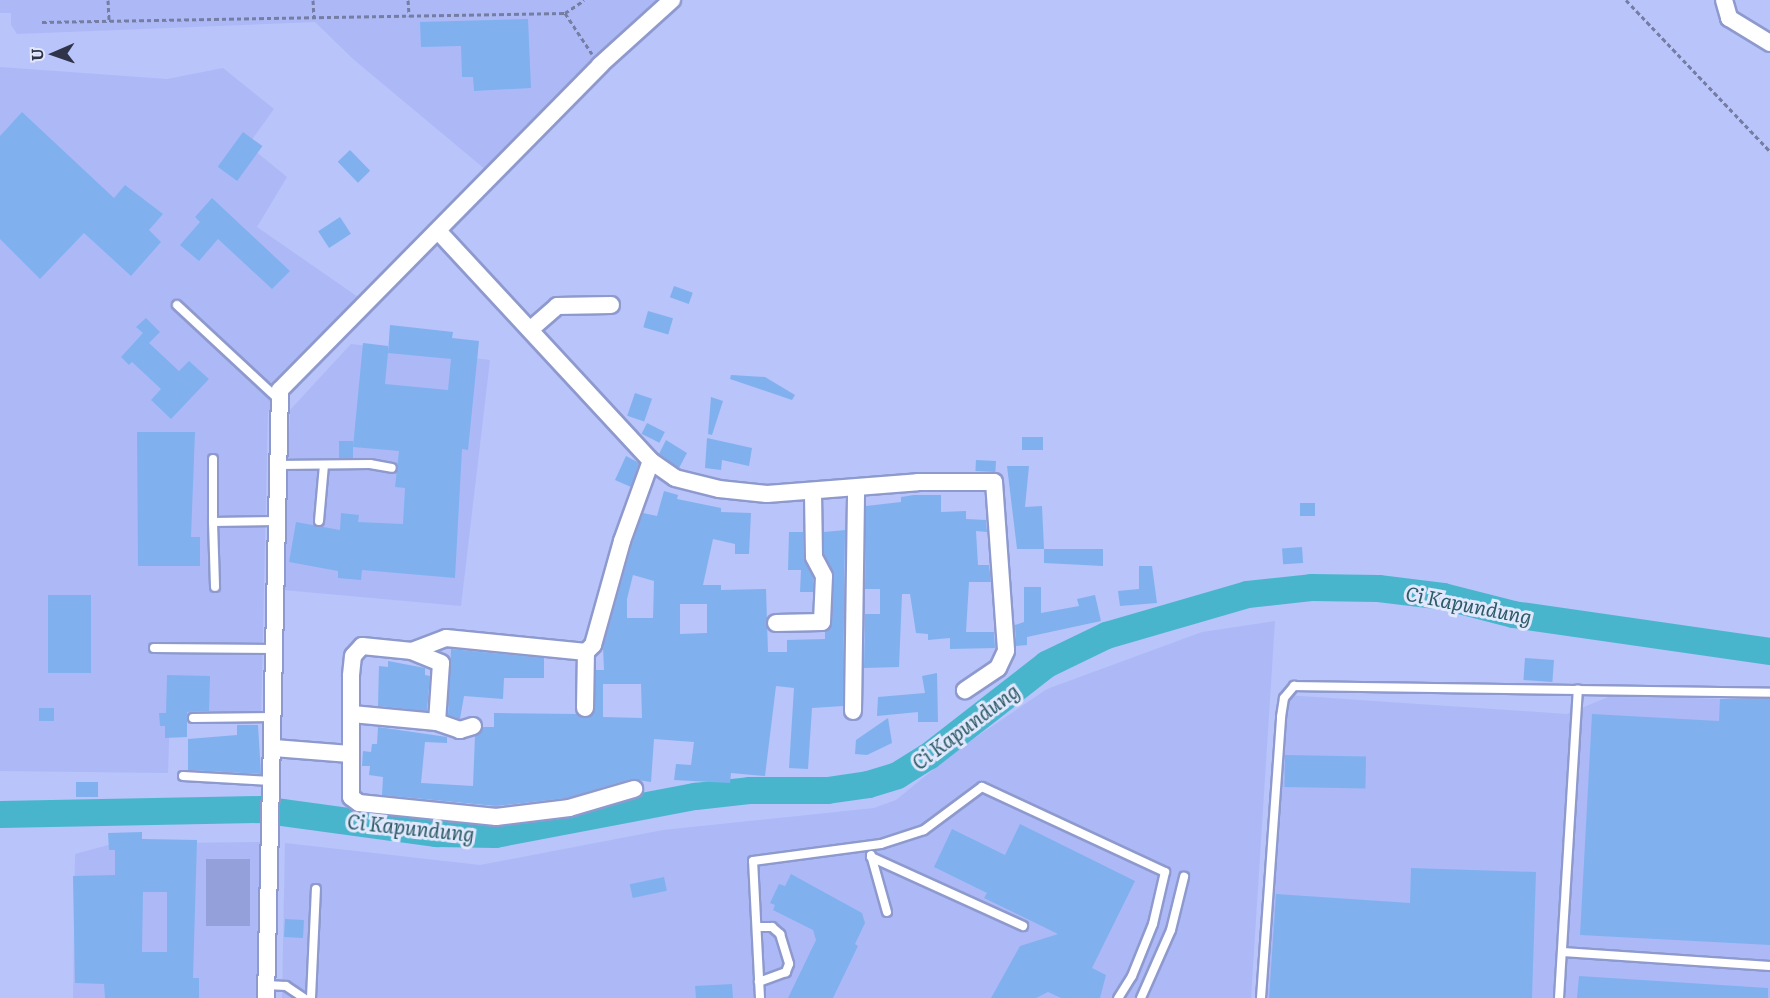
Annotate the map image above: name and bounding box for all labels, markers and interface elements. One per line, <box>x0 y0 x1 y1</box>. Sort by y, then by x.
north arrow <box>24 24 84 84</box>
text: U <box>24 48 48 61</box>
water label: Ci Kapundung <box>1404 580 1534 628</box>
water label: Ci Kapundung <box>907 678 1023 774</box>
water label: Ci Kapundung <box>346 808 476 846</box>

